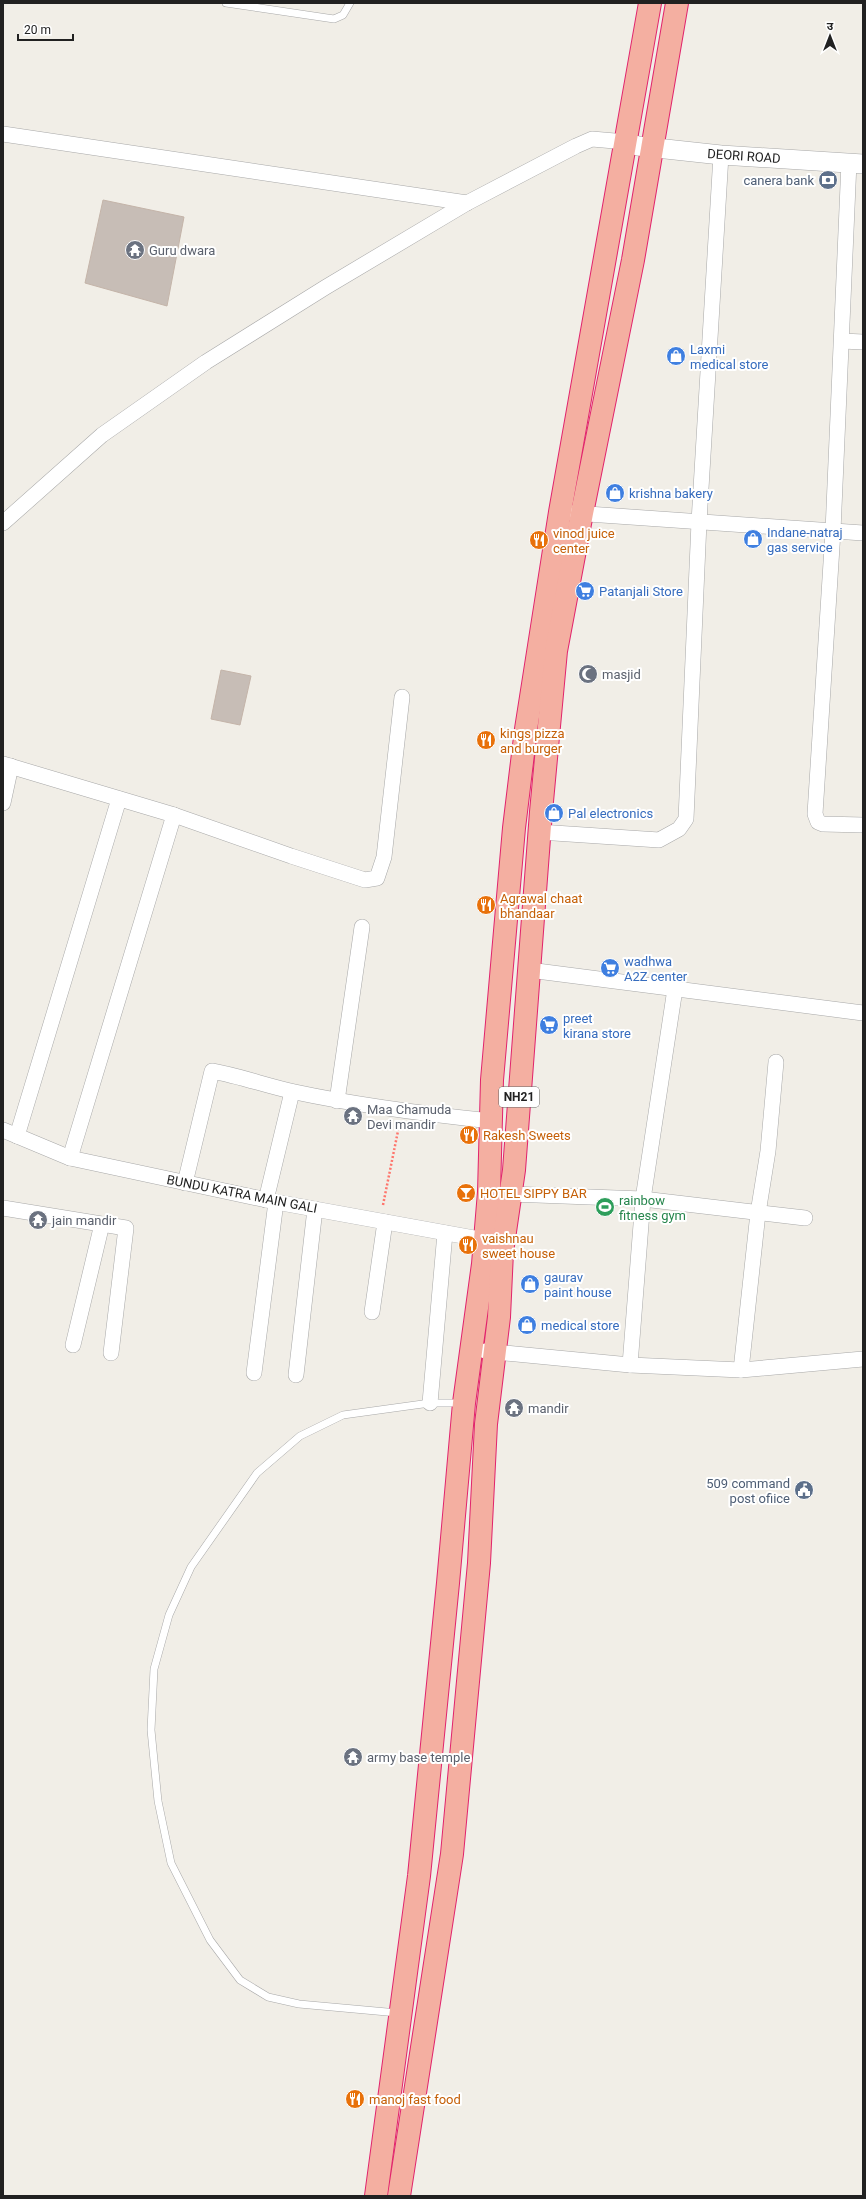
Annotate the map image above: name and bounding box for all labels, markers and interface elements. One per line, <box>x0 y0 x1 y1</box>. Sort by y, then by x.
scale bar <box>18 16 73 42</box>
north arrow <box>810 16 850 56</box>
text: उ <box>827 20 834 33</box>
text: 20 m <box>24 23 51 37</box>
street label: DEORI ROAD <box>707 146 781 166</box>
bank icon: canera bank <box>817 169 839 191</box>
place label: canera bank <box>743 173 814 188</box>
temple icon: Guru dwara <box>124 239 146 261</box>
place label: Guru dwara <box>149 243 215 258</box>
place label: Laxmi medical store <box>690 342 769 372</box>
shop icon: Laxmi medical store <box>665 345 687 367</box>
shop icon: krishna bakery <box>604 482 626 504</box>
place label: krishna bakery <box>629 486 713 501</box>
place label: Indane-natraj gas service <box>767 525 843 555</box>
place label: vinod juice center <box>553 526 615 556</box>
shop icon: Indane-natraj gas service <box>742 528 764 550</box>
restaurant icon: vinod juice center <box>528 529 550 551</box>
supermarket icon: Patanjali Store <box>574 580 596 602</box>
place label: Patanjali Store <box>599 584 683 599</box>
mosque icon: masjid <box>577 663 599 685</box>
place label: masjid <box>602 667 641 682</box>
place label: kings pizza and burger <box>500 726 565 756</box>
restaurant icon: kings pizza and burger <box>475 729 497 751</box>
shop icon: Pal electronics <box>543 802 565 824</box>
place label: Pal electronics <box>568 806 653 821</box>
place label: Agrawal chaat bhandaar <box>500 891 583 921</box>
restaurant icon: Agrawal chaat bhandaar <box>475 894 497 916</box>
place label: wadhwa A2Z center <box>624 954 688 984</box>
supermarket icon: wadhwa A2Z center <box>599 957 621 979</box>
place label: preet kirana store <box>563 1011 631 1041</box>
supermarket icon: preet kirana store <box>538 1014 560 1036</box>
road number: NH21 <box>499 1087 539 1107</box>
place label: Maa Chamuda Devi mandir <box>367 1102 451 1132</box>
temple icon: Maa Chamuda Devi mandir <box>342 1105 364 1127</box>
restaurant icon: Rakesh Sweets <box>458 1124 480 1146</box>
place label: Rakesh Sweets <box>483 1128 571 1143</box>
street label: BUNDU KATRA MAIN GALI <box>165 1172 319 1216</box>
bar icon: HOTEL SIPPY BAR <box>455 1182 477 1204</box>
place label: HOTEL SIPPY BAR <box>480 1186 587 1201</box>
place label: rainbow fitness gym <box>619 1193 686 1223</box>
sports icon: rainbow fitness gym <box>594 1196 616 1218</box>
temple icon: jain mandir <box>27 1209 49 1231</box>
place label: jain mandir <box>51 1213 117 1228</box>
place label: vaishnau sweet house <box>482 1231 555 1261</box>
restaurant icon: vaishnau sweet house <box>457 1234 479 1256</box>
place label: gaurav paint house <box>544 1270 612 1300</box>
shop icon: gaurav paint house <box>519 1273 541 1295</box>
shop icon: medical store <box>516 1314 538 1336</box>
place label: medical store <box>541 1318 620 1333</box>
temple icon: mandir <box>503 1397 525 1419</box>
place label: mandir <box>528 1401 569 1416</box>
place label: 509 command post ofiice <box>706 1476 790 1506</box>
public building icon: 509 command post ofiice <box>793 1479 815 1501</box>
temple icon: army base temple <box>342 1746 364 1768</box>
place label: army base temple <box>367 1750 470 1765</box>
restaurant icon: manoj fast food <box>344 2088 366 2110</box>
place label: manoj fast food <box>369 2092 461 2107</box>

